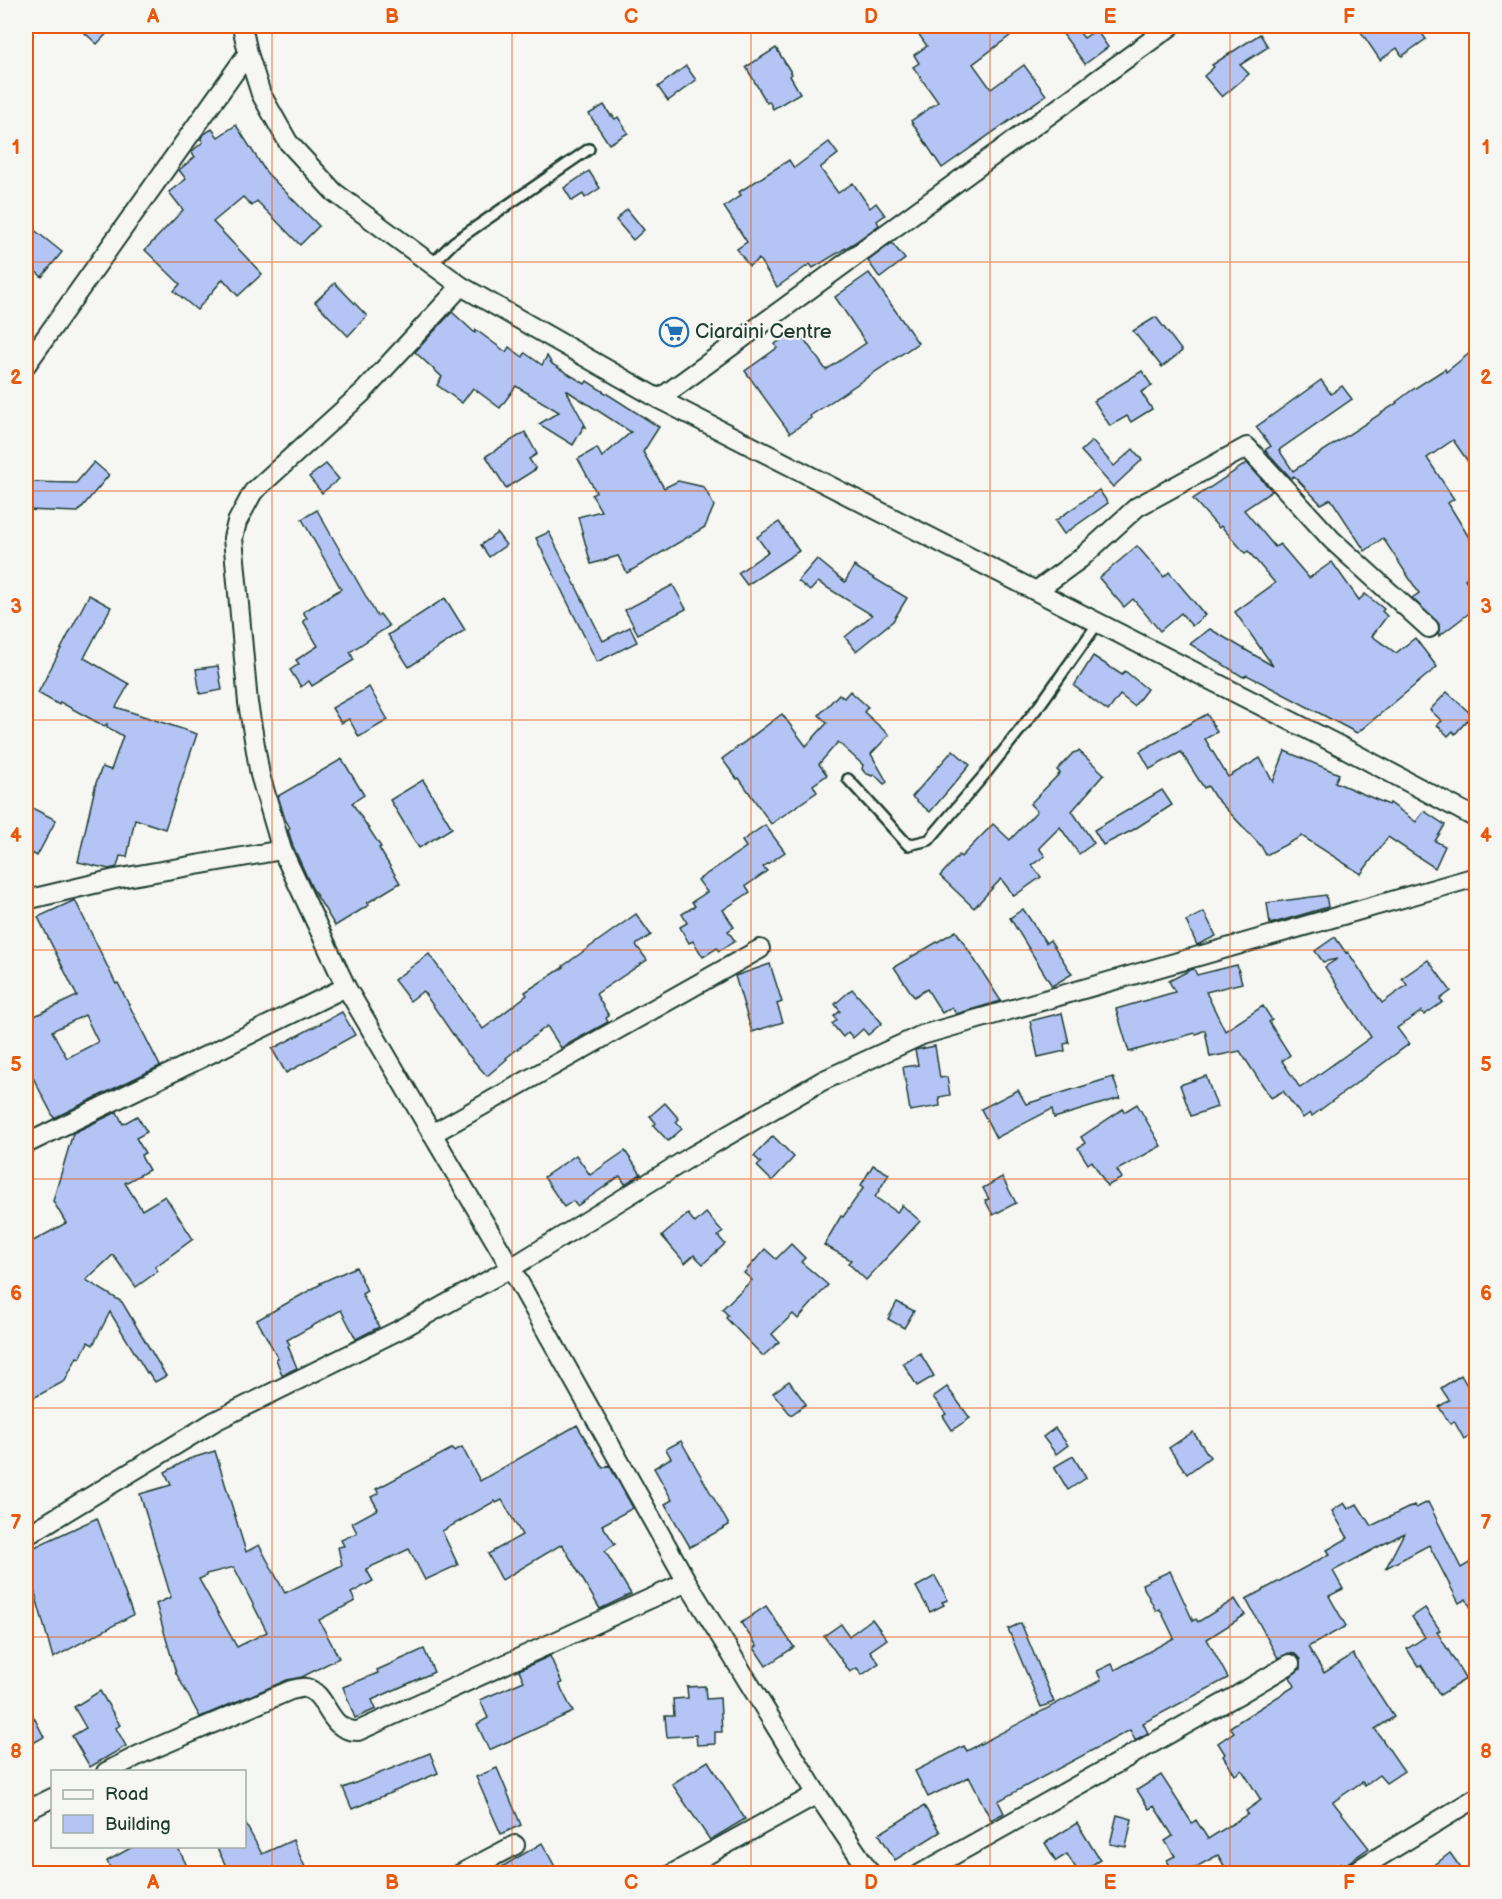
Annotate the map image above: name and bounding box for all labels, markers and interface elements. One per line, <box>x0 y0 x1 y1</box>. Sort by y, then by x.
text: A <box>146 5 160 29</box>
text: B <box>385 5 399 29</box>
text: C <box>624 5 638 29</box>
text: D <box>864 5 878 29</box>
text: E <box>1104 5 1117 29</box>
text: F <box>1343 5 1355 29</box>
text: 1 <box>12 136 20 160</box>
text: 1 <box>1482 136 1490 160</box>
supermarket icon: Ciaraini Centre <box>658 316 690 348</box>
place label: Ciaraini Centre <box>695 320 832 344</box>
text: 2 <box>10 366 22 390</box>
text: 2 <box>1480 366 1492 390</box>
text: 3 <box>10 595 22 619</box>
text: 3 <box>1480 595 1492 619</box>
text: 4 <box>10 824 22 848</box>
text: 4 <box>1480 824 1492 848</box>
text: 5 <box>10 1053 22 1077</box>
text: 5 <box>1480 1053 1492 1077</box>
text: 6 <box>10 1282 22 1306</box>
text: 6 <box>1480 1282 1492 1306</box>
text: 7 <box>10 1511 22 1535</box>
text: 7 <box>1480 1511 1492 1535</box>
text: 8 <box>10 1740 22 1764</box>
text: 8 <box>1480 1740 1492 1764</box>
legend <box>51 1770 246 1848</box>
text: Road <box>105 1784 149 1805</box>
text: Building <box>105 1814 171 1835</box>
text: A <box>146 1871 160 1895</box>
text: B <box>385 1871 399 1895</box>
text: C <box>624 1871 638 1895</box>
text: D <box>864 1871 878 1895</box>
text: E <box>1104 1871 1117 1895</box>
text: F <box>1343 1871 1355 1895</box>

